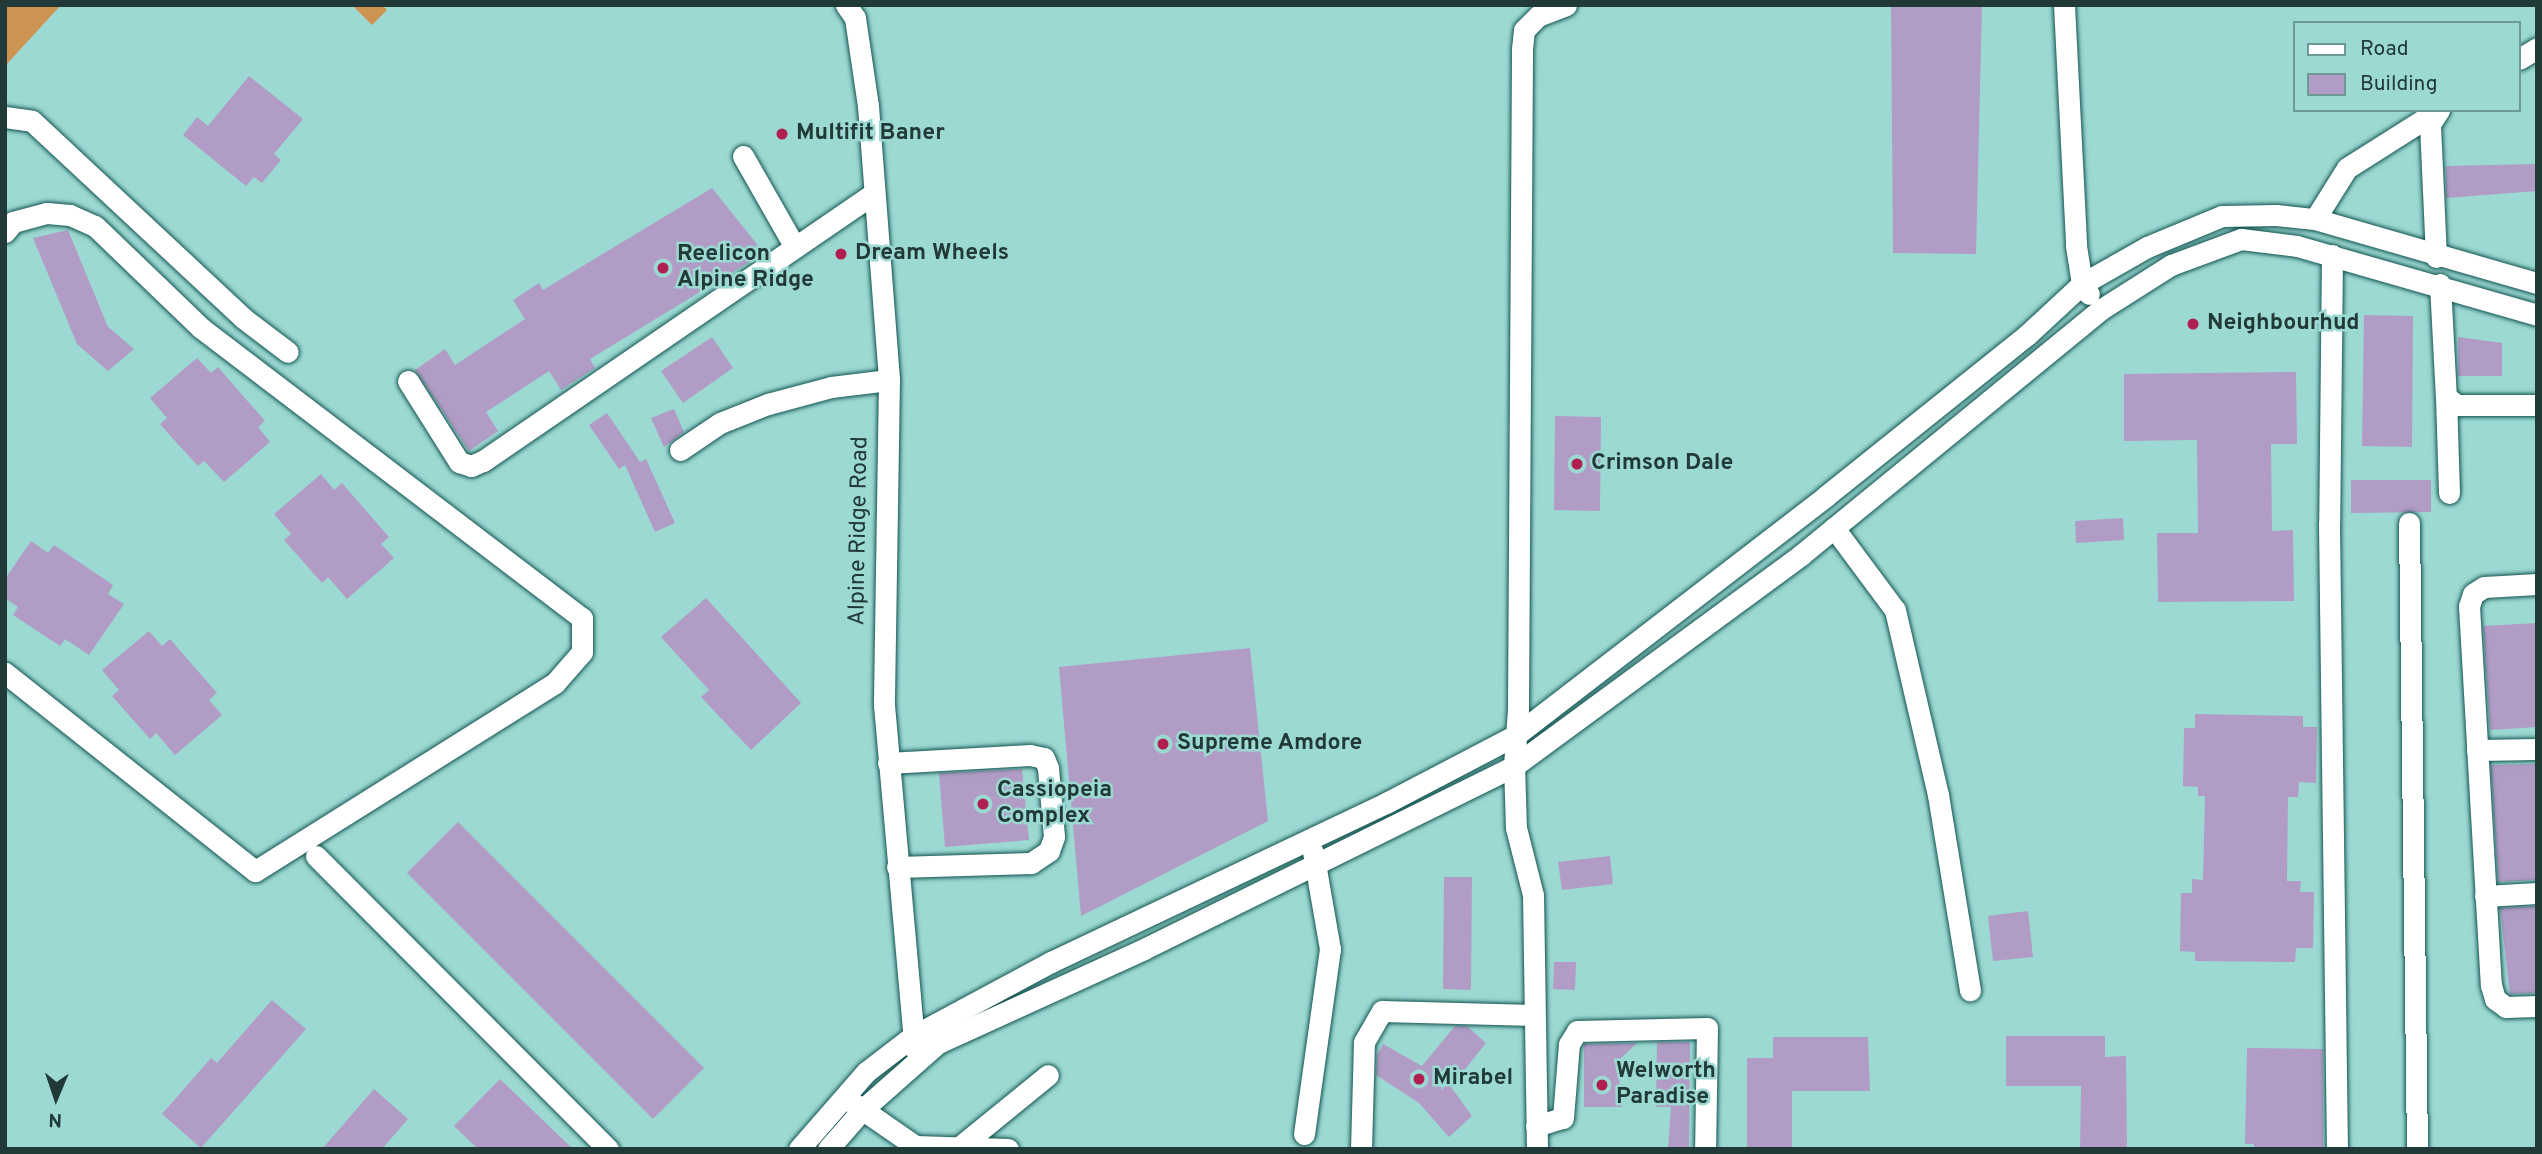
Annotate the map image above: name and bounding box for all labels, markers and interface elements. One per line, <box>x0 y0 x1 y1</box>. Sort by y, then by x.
legend <box>2294 21 2521 112</box>
text: Road <box>2360 36 2409 63</box>
text: Building <box>2360 71 2438 98</box>
place label: Multifit Baner <box>796 120 945 148</box>
marker: Multifit Baner <box>774 126 790 142</box>
place label: Dream Wheels <box>855 240 1009 268</box>
place label: Reelicon Alpine Ridge <box>677 241 814 295</box>
marker: Dream Wheels <box>833 246 849 262</box>
marker: Reelicon Alpine Ridge <box>655 260 671 276</box>
place label: Neighbourhud <box>2207 310 2360 338</box>
marker: Neighbourhud <box>2185 316 2201 332</box>
street label: Alpine Ridge Road <box>845 436 875 626</box>
place label: Crimson Dale <box>1591 450 1733 478</box>
marker: Crimson Dale <box>1569 456 1585 472</box>
place label: Supreme Amdore <box>1177 730 1363 758</box>
marker: Supreme Amdore <box>1155 736 1171 752</box>
place label: Cassiopeia Complex <box>997 777 1112 831</box>
marker: Cassiopeia Complex <box>975 796 991 812</box>
place label: Welworth Paradise <box>1616 1058 1716 1112</box>
north arrow <box>21 1063 91 1133</box>
place label: Mirabel <box>1433 1065 1513 1093</box>
marker: Mirabel <box>1411 1071 1427 1087</box>
marker: Welworth Paradise <box>1594 1077 1610 1093</box>
text: N <box>48 1107 63 1131</box>

